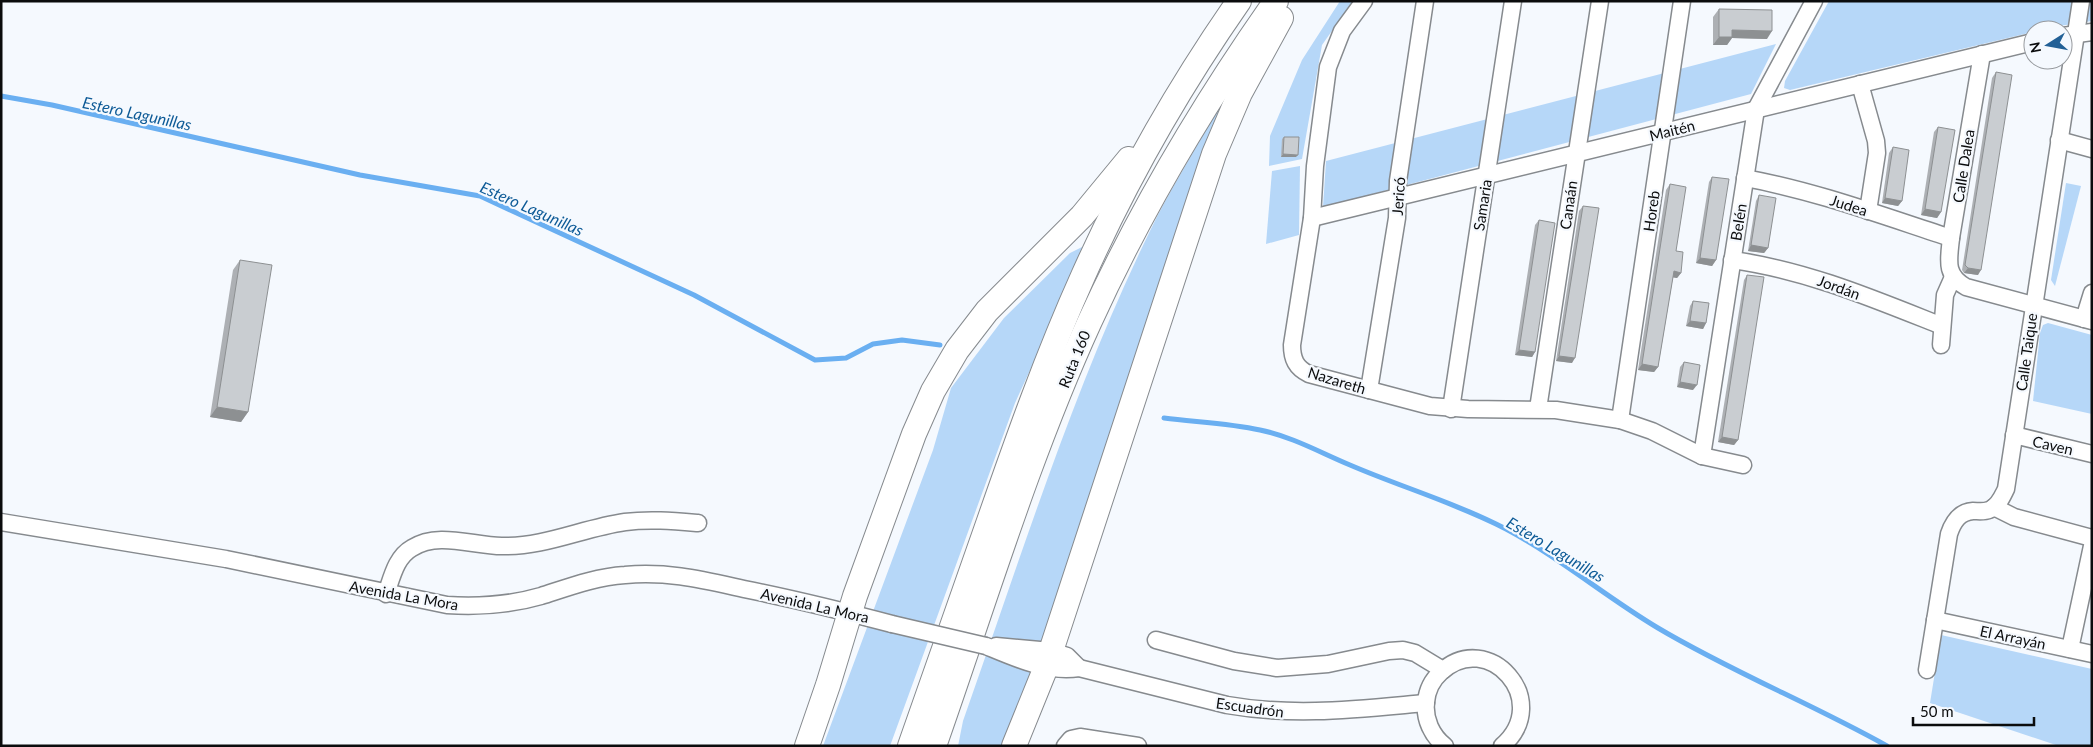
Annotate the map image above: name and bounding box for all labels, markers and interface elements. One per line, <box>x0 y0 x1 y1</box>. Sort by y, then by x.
north arrow <box>2023 20 2073 70</box>
text: N <box>2025 41 2044 54</box>
water label: Estero Lagunillas <box>81 92 194 134</box>
street label: Maitén <box>1647 116 1697 144</box>
street label: Calle Dalea <box>1948 128 1978 204</box>
street label: Jericó <box>1388 176 1408 216</box>
water label: Estero Lagunillas <box>477 177 587 239</box>
street label: Samaria <box>1469 178 1495 232</box>
street label: Canaán <box>1556 179 1580 231</box>
street label: Horeb <box>1639 189 1663 233</box>
street label: Judea <box>1828 191 1870 219</box>
street label: Belén <box>1726 202 1750 242</box>
street label: Jordán <box>1815 271 1863 303</box>
street label: Calle Taique <box>2012 312 2040 392</box>
street label: Ruta 160 <box>1054 327 1094 390</box>
street label: Nazareth <box>1306 363 1368 397</box>
street label: Caven <box>2031 432 2075 458</box>
water label: Estero Lagunillas <box>1504 512 1609 586</box>
street label: Avenida La Mora <box>348 577 460 613</box>
street label: Avenida La Mora <box>759 584 871 626</box>
street label: El Arrayán <box>1978 621 2048 653</box>
street label: Escuadrón <box>1215 693 1285 721</box>
scale bar <box>1913 694 2034 726</box>
text: 50 m <box>1920 702 1954 720</box>

